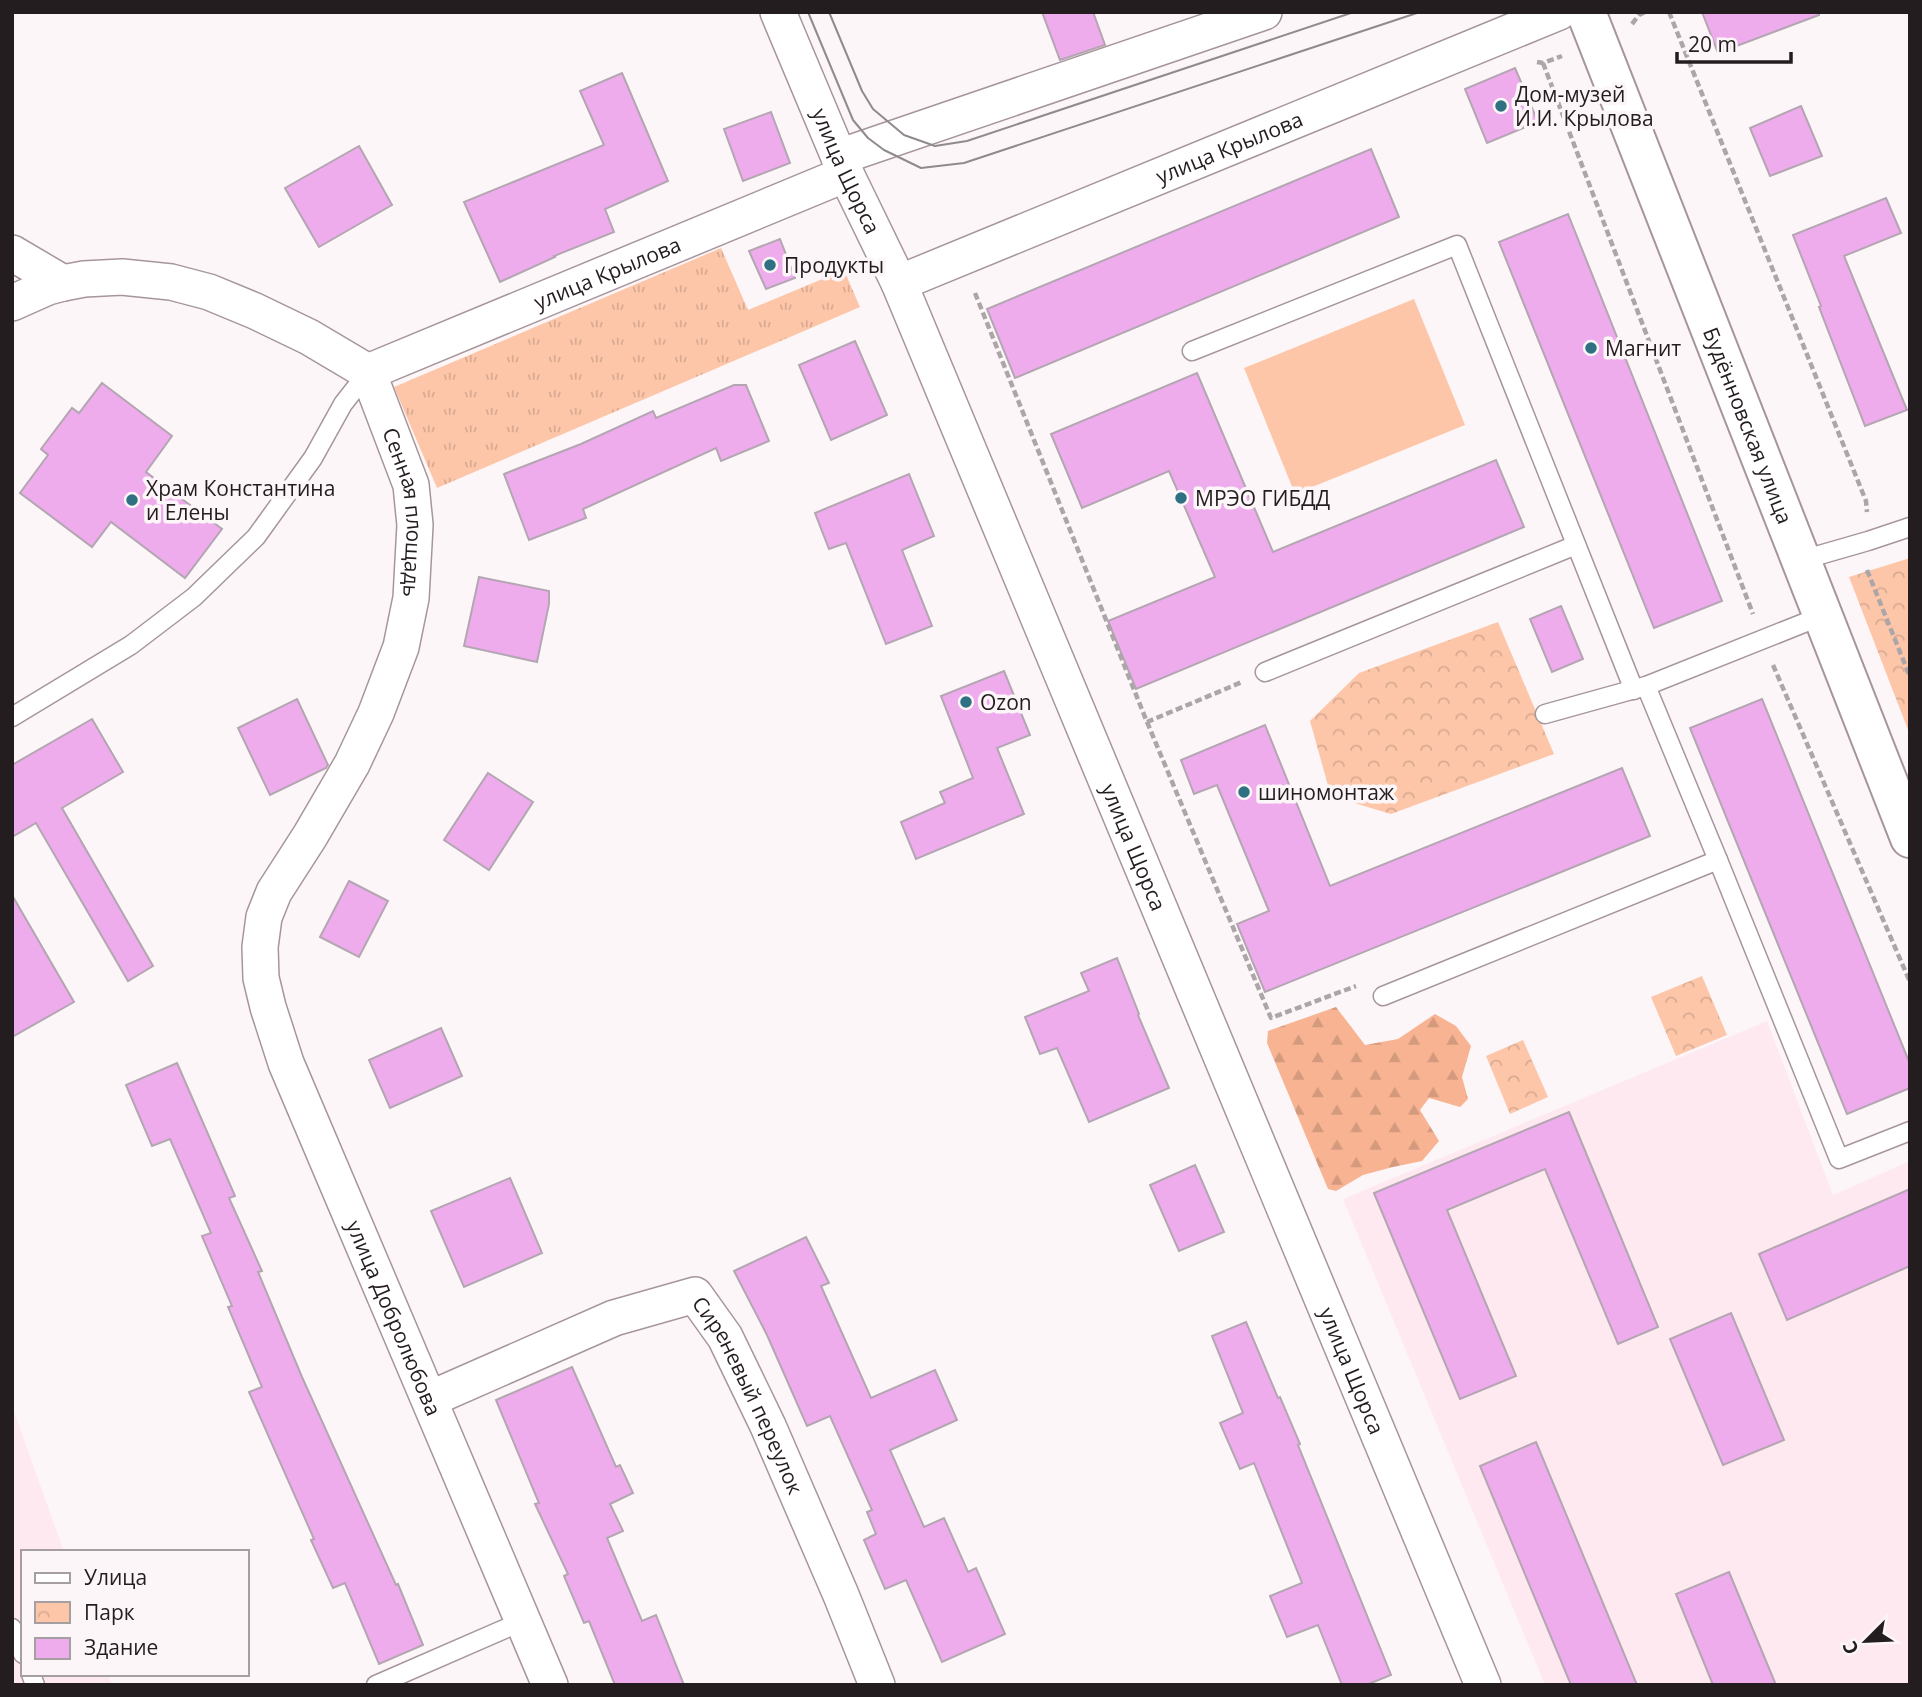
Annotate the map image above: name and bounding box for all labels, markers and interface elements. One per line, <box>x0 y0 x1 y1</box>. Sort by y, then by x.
scale bar <box>1677 21 1791 65</box>
text: 20 m <box>1688 30 1737 58</box>
place label: Дом-музей И.И. Крылова <box>1515 80 1654 132</box>
marker: Дом-музей И.И. Крылова <box>1493 98 1509 114</box>
street label: улица Щорса <box>806 104 887 239</box>
street label: улица Крылова <box>1152 105 1307 190</box>
street label: улица Крылова <box>530 230 685 316</box>
place label: Продукты <box>784 251 884 279</box>
marker: Продукты <box>762 257 778 273</box>
street label: Будённовская улица <box>1697 323 1799 528</box>
place label: Магнит <box>1605 334 1681 362</box>
marker: Магнит <box>1583 340 1599 356</box>
street label: Сенная площадь <box>376 423 429 598</box>
place label: Храм Константина и Елены <box>146 474 335 526</box>
place label: МРЭО ГИБДД <box>1195 484 1330 512</box>
marker: МРЭО ГИБДД <box>1173 490 1189 506</box>
marker: Храм Константина и Елены <box>124 492 140 508</box>
place label: Ozon <box>980 688 1032 716</box>
marker: Ozon <box>958 694 974 710</box>
place label: шиномонтаж <box>1258 778 1395 806</box>
street label: улица Щорса <box>1095 779 1173 915</box>
marker: шиномонтаж <box>1236 784 1252 800</box>
street label: улица Добролюбова <box>340 1216 448 1420</box>
street label: Сиреневый переулок <box>686 1290 810 1498</box>
street label: улица Щорса <box>1313 1303 1391 1438</box>
legend <box>21 1550 248 1676</box>
text: Улица <box>84 1563 147 1591</box>
text: Парк <box>84 1598 135 1626</box>
north arrow <box>1831 1606 1901 1676</box>
text: Здание <box>84 1633 158 1661</box>
text: С <box>1836 1637 1865 1659</box>

